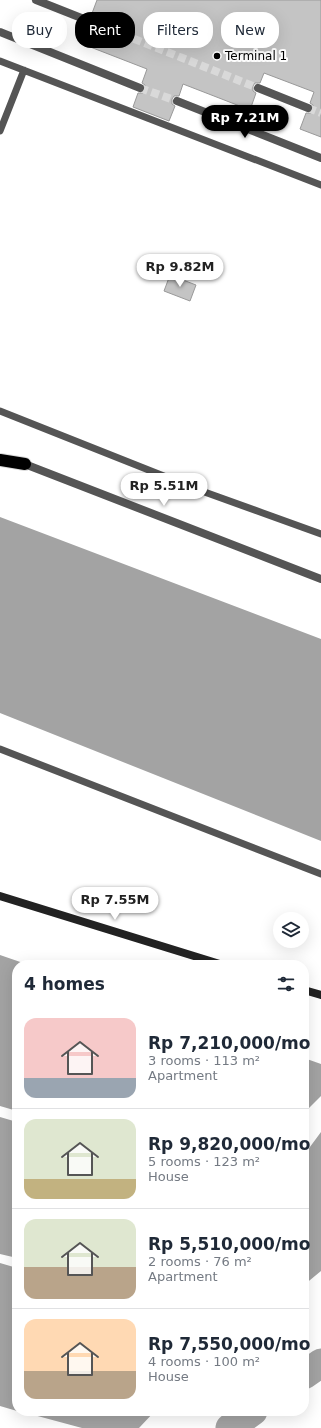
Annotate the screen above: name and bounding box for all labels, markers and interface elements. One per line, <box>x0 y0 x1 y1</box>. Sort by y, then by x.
chip: Buy <box>12 12 67 48</box>
chip: Rent <box>75 12 135 48</box>
chip: Filters <box>143 12 213 48</box>
chip: New <box>221 12 279 48</box>
place label: Terminal 1 <box>224 49 287 63</box>
marker: Terminal 1 <box>212 51 222 61</box>
pin: Rp 7.21M <box>204 105 286 139</box>
text: Rp 7.21M <box>211 110 279 125</box>
pin: Rp 9.82M <box>139 254 221 288</box>
text: Rp 9.82M <box>146 259 214 274</box>
pin: Rp 5.51M <box>123 473 205 507</box>
text: Rp 5.51M <box>130 478 198 493</box>
pin: Rp 7.55M <box>74 887 156 921</box>
text: Rp 7.55M <box>81 892 149 907</box>
map controls <box>273 912 309 948</box>
button: layers <box>273 912 309 948</box>
icon: filters <box>275 973 297 995</box>
text: 4 homes <box>24 974 105 994</box>
text: Rp 7,210,000/mo <box>148 1033 311 1053</box>
icon: home <box>56 1034 104 1082</box>
text: 3 rooms · 113 m² <box>148 1053 260 1068</box>
text: Apartment <box>148 1068 218 1083</box>
text: Rp 9,820,000/mo <box>148 1134 311 1154</box>
icon: home <box>56 1135 104 1183</box>
text: 5 rooms · 123 m² <box>148 1154 260 1169</box>
text: House <box>148 1169 189 1184</box>
text: Rp 5,510,000/mo <box>148 1234 311 1254</box>
icon: home <box>56 1235 104 1283</box>
text: 2 rooms · 76 m² <box>148 1254 252 1269</box>
text: Apartment <box>148 1269 218 1284</box>
text: Rp 7,550,000/mo <box>148 1334 311 1354</box>
icon: home <box>56 1335 104 1383</box>
text: 4 rooms · 100 m² <box>148 1354 260 1369</box>
text: House <box>148 1369 189 1384</box>

